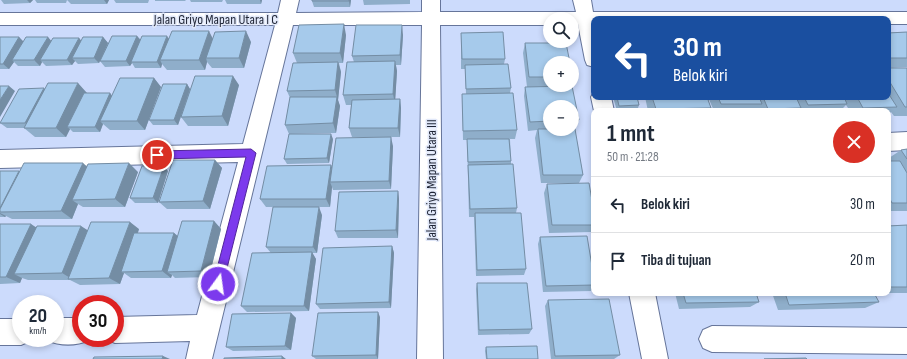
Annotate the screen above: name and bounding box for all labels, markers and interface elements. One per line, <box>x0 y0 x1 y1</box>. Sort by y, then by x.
street label: Jalan Griyo Mapan Utara I C <box>153 11 278 28</box>
map controls <box>543 12 579 136</box>
button: search <box>543 12 579 48</box>
text: 30 m <box>673 31 722 64</box>
icon: left <box>607 32 659 84</box>
button: + <box>543 56 579 92</box>
text: Belok kiri <box>673 65 728 86</box>
button: − <box>543 100 579 136</box>
text: 1 mnt <box>607 119 655 148</box>
street label: Jalan Griyo Mapan Utara III <box>423 120 440 241</box>
button: close <box>833 121 875 163</box>
pin <box>140 138 174 172</box>
icon: arrive <box>146 144 168 166</box>
text: 50 m · 21:28 <box>607 149 659 165</box>
icon: left <box>607 194 629 216</box>
text: Belok kiri <box>641 195 690 214</box>
text: 30 m <box>850 195 875 214</box>
icon: arrive <box>607 250 629 272</box>
text: Tiba di tujuan <box>641 251 711 270</box>
text: 20 m <box>850 251 875 270</box>
position arrow <box>197 263 239 305</box>
speed limit sign: 30 <box>72 295 124 347</box>
text: 20 <box>29 304 47 328</box>
text: km/h <box>29 325 47 337</box>

